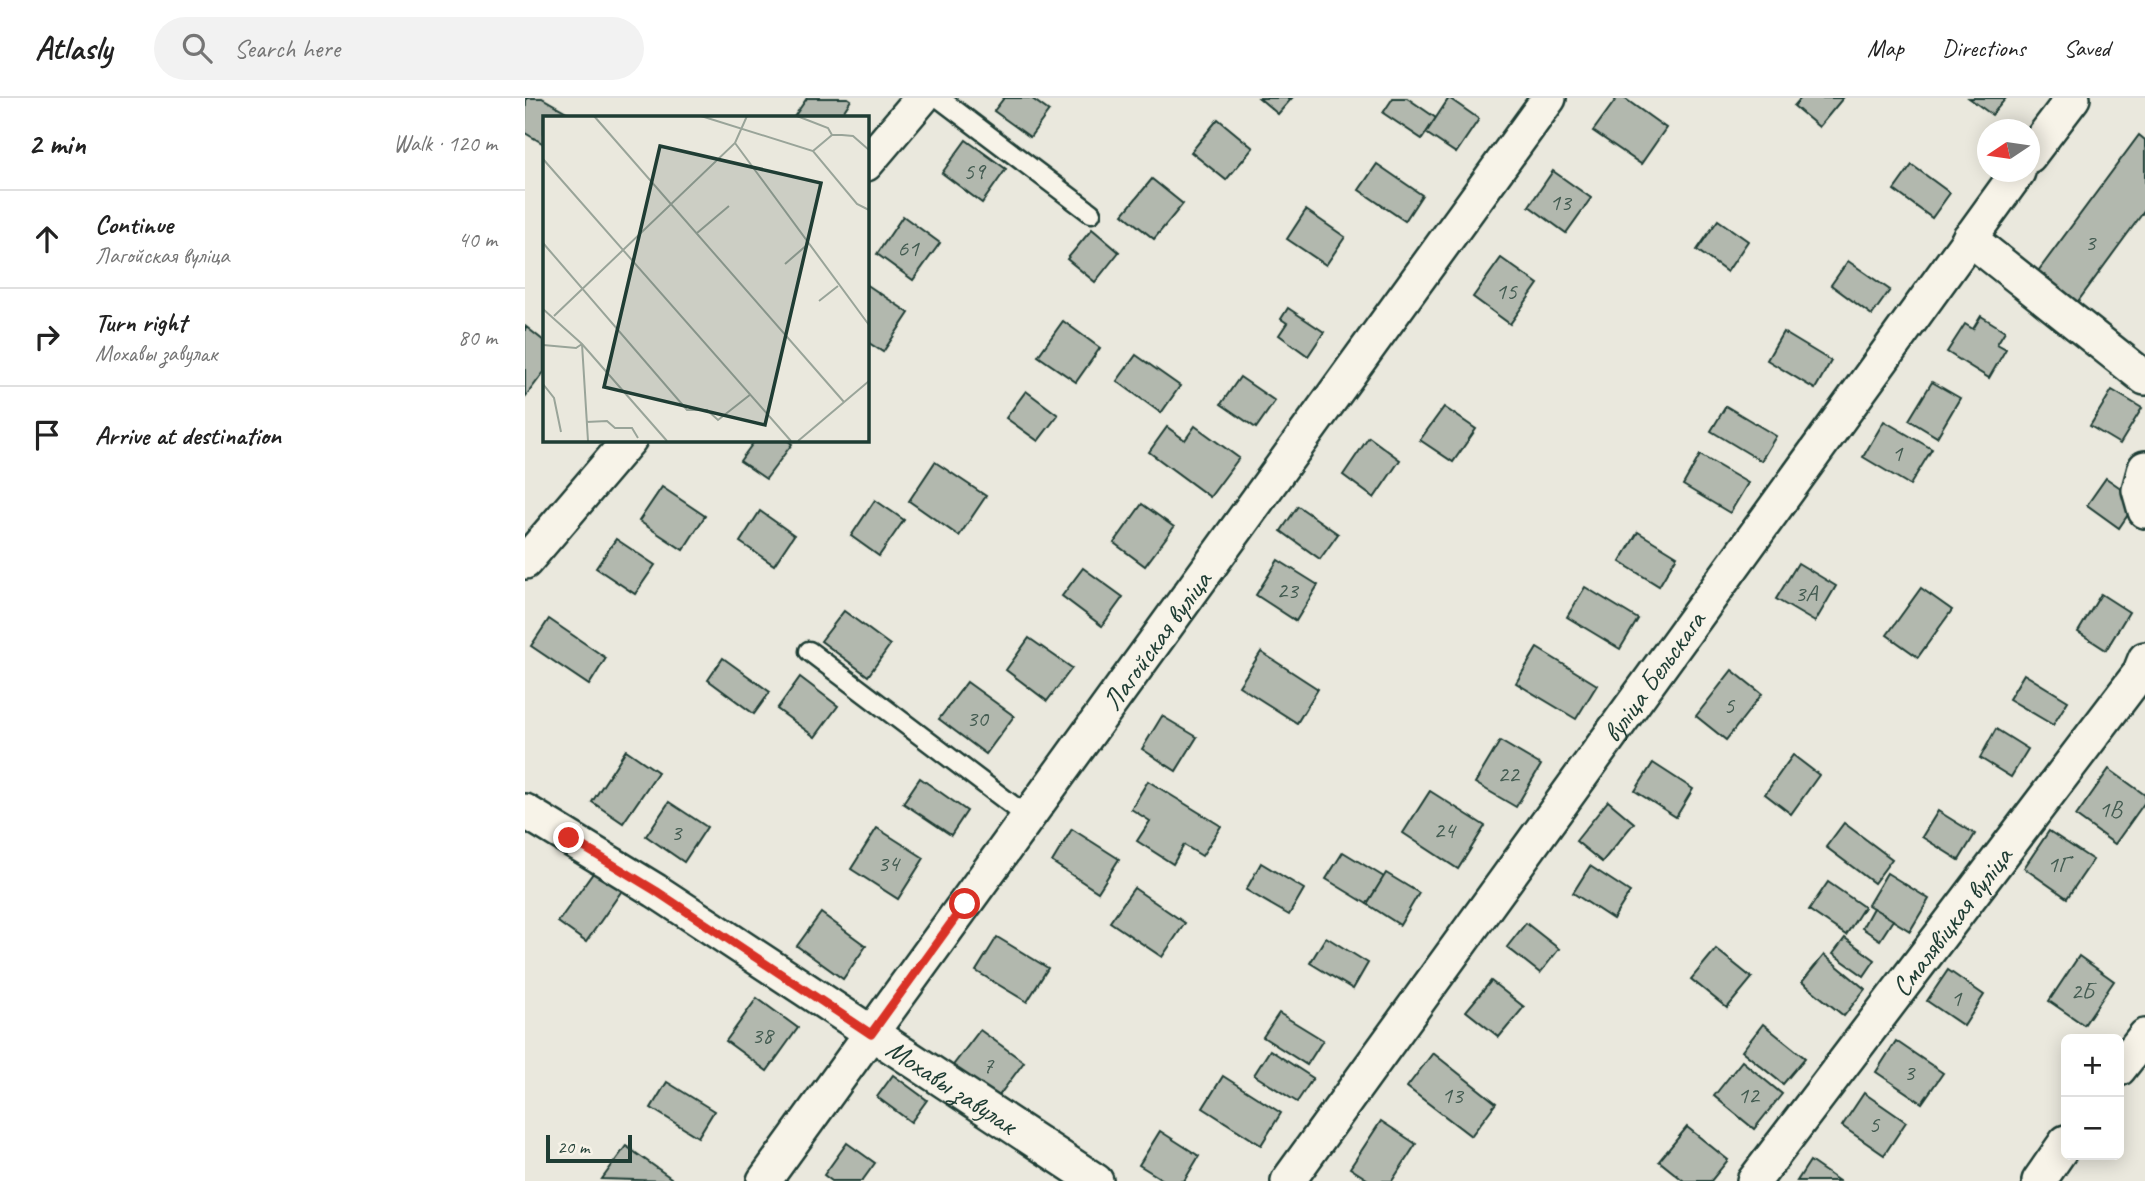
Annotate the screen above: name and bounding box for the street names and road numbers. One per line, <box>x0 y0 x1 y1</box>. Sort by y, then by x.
street label: Лагойская вуліца <box>1094 562 1220 717</box>
street label: вуліца Бельскага <box>1594 603 1714 749</box>
street label: Смалявіцкая вуліца <box>1884 838 2021 1003</box>
street label: Мохавы завулак <box>880 1031 1026 1144</box>

